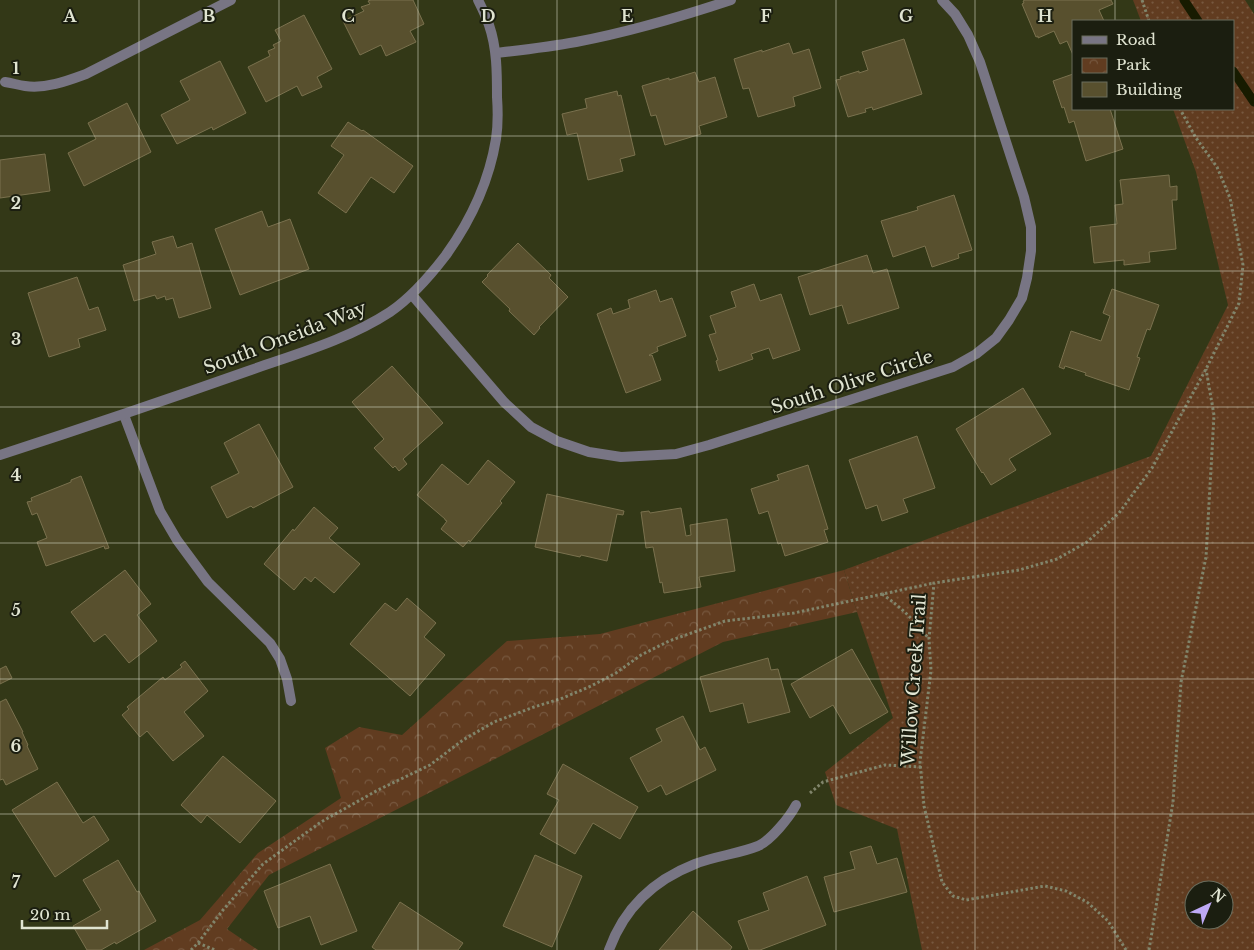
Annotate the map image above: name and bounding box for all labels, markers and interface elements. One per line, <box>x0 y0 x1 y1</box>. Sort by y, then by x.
text: A <box>63 6 78 26</box>
text: B <box>203 6 216 26</box>
text: C <box>341 6 355 26</box>
text: D <box>481 6 495 26</box>
text: E <box>621 6 633 26</box>
text: F <box>760 6 772 26</box>
text: G <box>899 6 913 26</box>
text: H <box>1037 6 1053 26</box>
legend <box>1072 20 1234 110</box>
text: Road <box>1116 30 1156 49</box>
text: Park <box>1116 55 1152 74</box>
text: 1 <box>13 58 20 78</box>
text: Building <box>1116 80 1183 99</box>
text: 2 <box>11 193 21 213</box>
street label: South Oneida Way <box>200 297 370 379</box>
text: 3 <box>11 329 21 349</box>
street label: South Olive Circle <box>768 345 936 419</box>
text: 4 <box>11 465 21 485</box>
street label: Willow Creek Trail <box>897 593 931 768</box>
text: 5 <box>11 600 21 620</box>
text: 6 <box>11 736 22 756</box>
text: 7 <box>12 872 21 892</box>
north arrow <box>1184 880 1234 930</box>
text: N <box>1207 885 1229 907</box>
scale bar <box>22 898 108 930</box>
text: 20 m <box>30 905 70 924</box>

